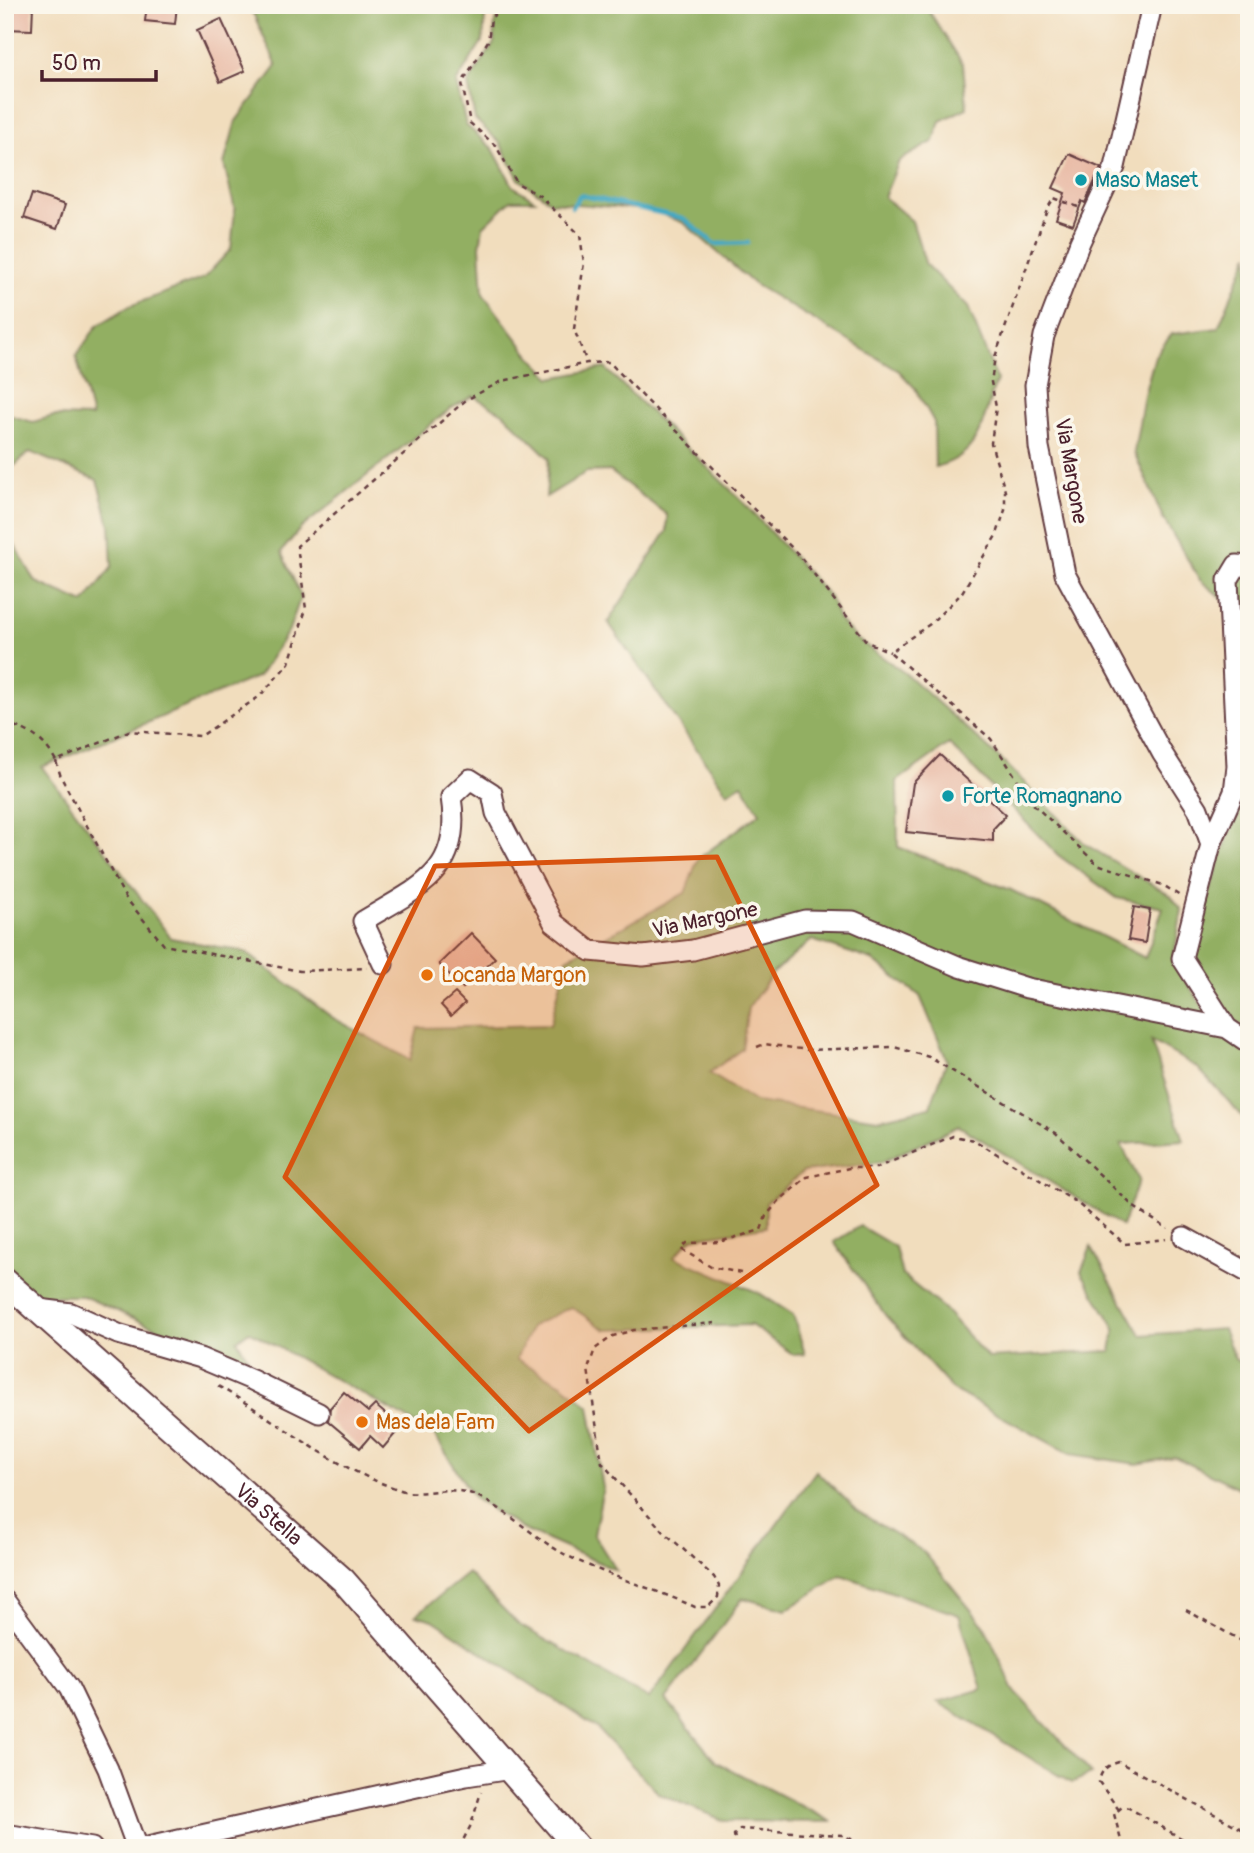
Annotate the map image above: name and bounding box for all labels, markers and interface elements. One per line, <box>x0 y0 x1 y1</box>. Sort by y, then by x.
scale bar <box>42 38 156 82</box>
text: 50 m <box>52 50 101 77</box>
place label: Maso Maset <box>1095 167 1199 194</box>
marker: Maso Maset <box>1073 172 1089 188</box>
street label: Via Margone <box>1048 416 1094 527</box>
place label: Forte Romagnano <box>962 783 1122 810</box>
marker: Forte Romagnano <box>940 788 956 804</box>
street label: Via Margone <box>650 896 761 944</box>
place label: Locanda Margon <box>441 962 586 989</box>
marker: Locanda Margon <box>419 967 435 983</box>
place label: Mas dela Fam <box>376 1409 495 1436</box>
marker: Mas dela Fam <box>354 1414 370 1430</box>
street label: Via Stella <box>229 1477 308 1551</box>

